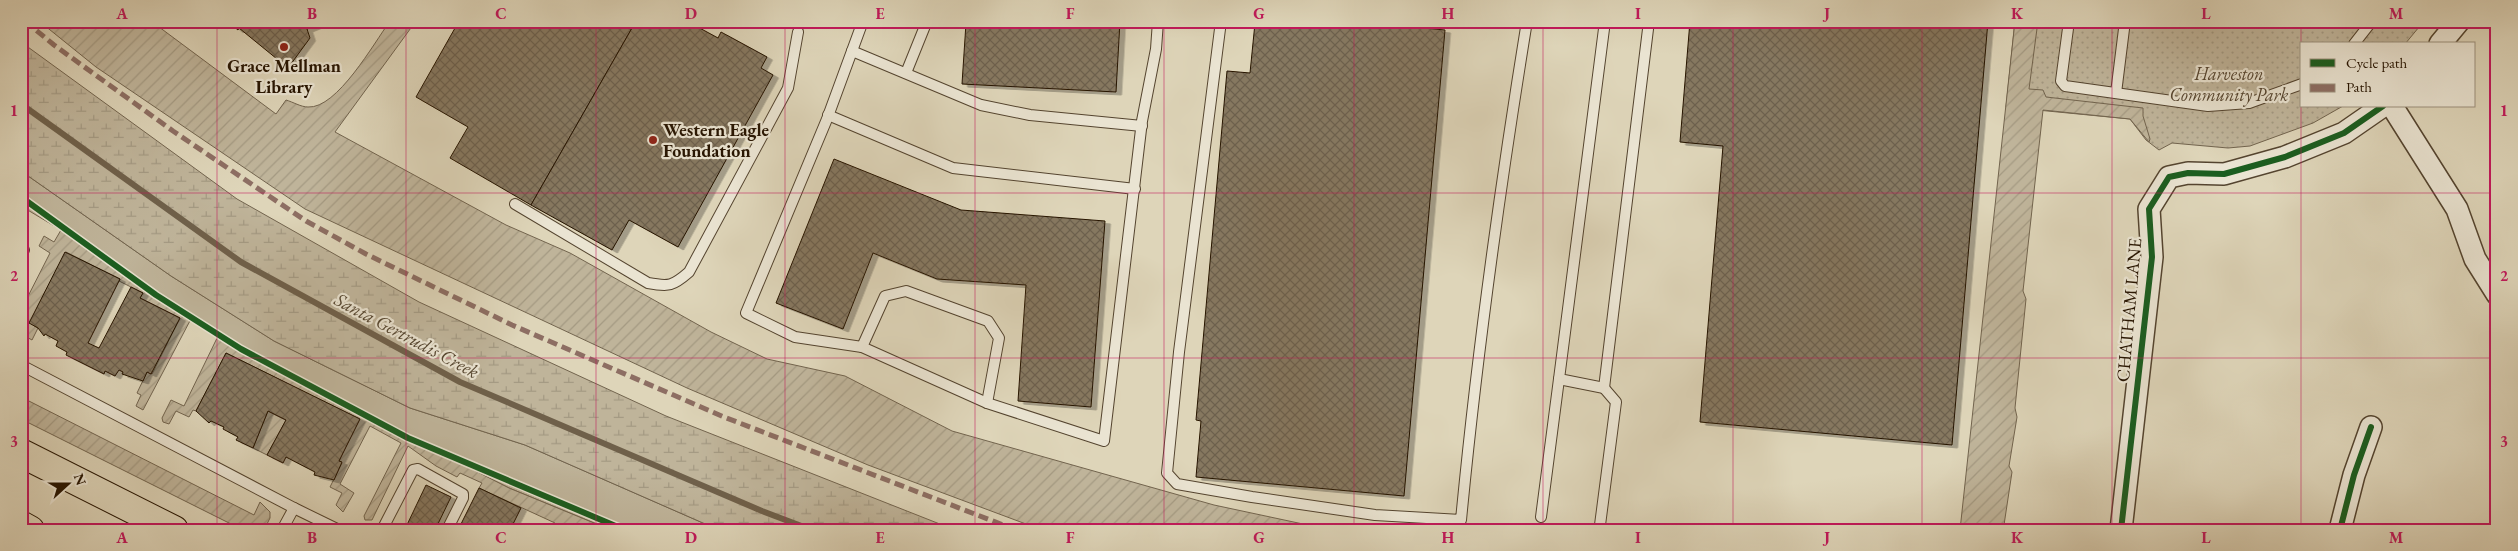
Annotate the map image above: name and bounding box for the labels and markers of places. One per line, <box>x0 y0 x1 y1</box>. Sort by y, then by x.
marker: Grace Mellman Library <box>278 41 290 53</box>
place label: Grace Mellman Library <box>227 54 341 98</box>
place label: Western Eagle Foundation <box>663 118 769 162</box>
marker: Western Eagle Foundation <box>647 134 659 146</box>

